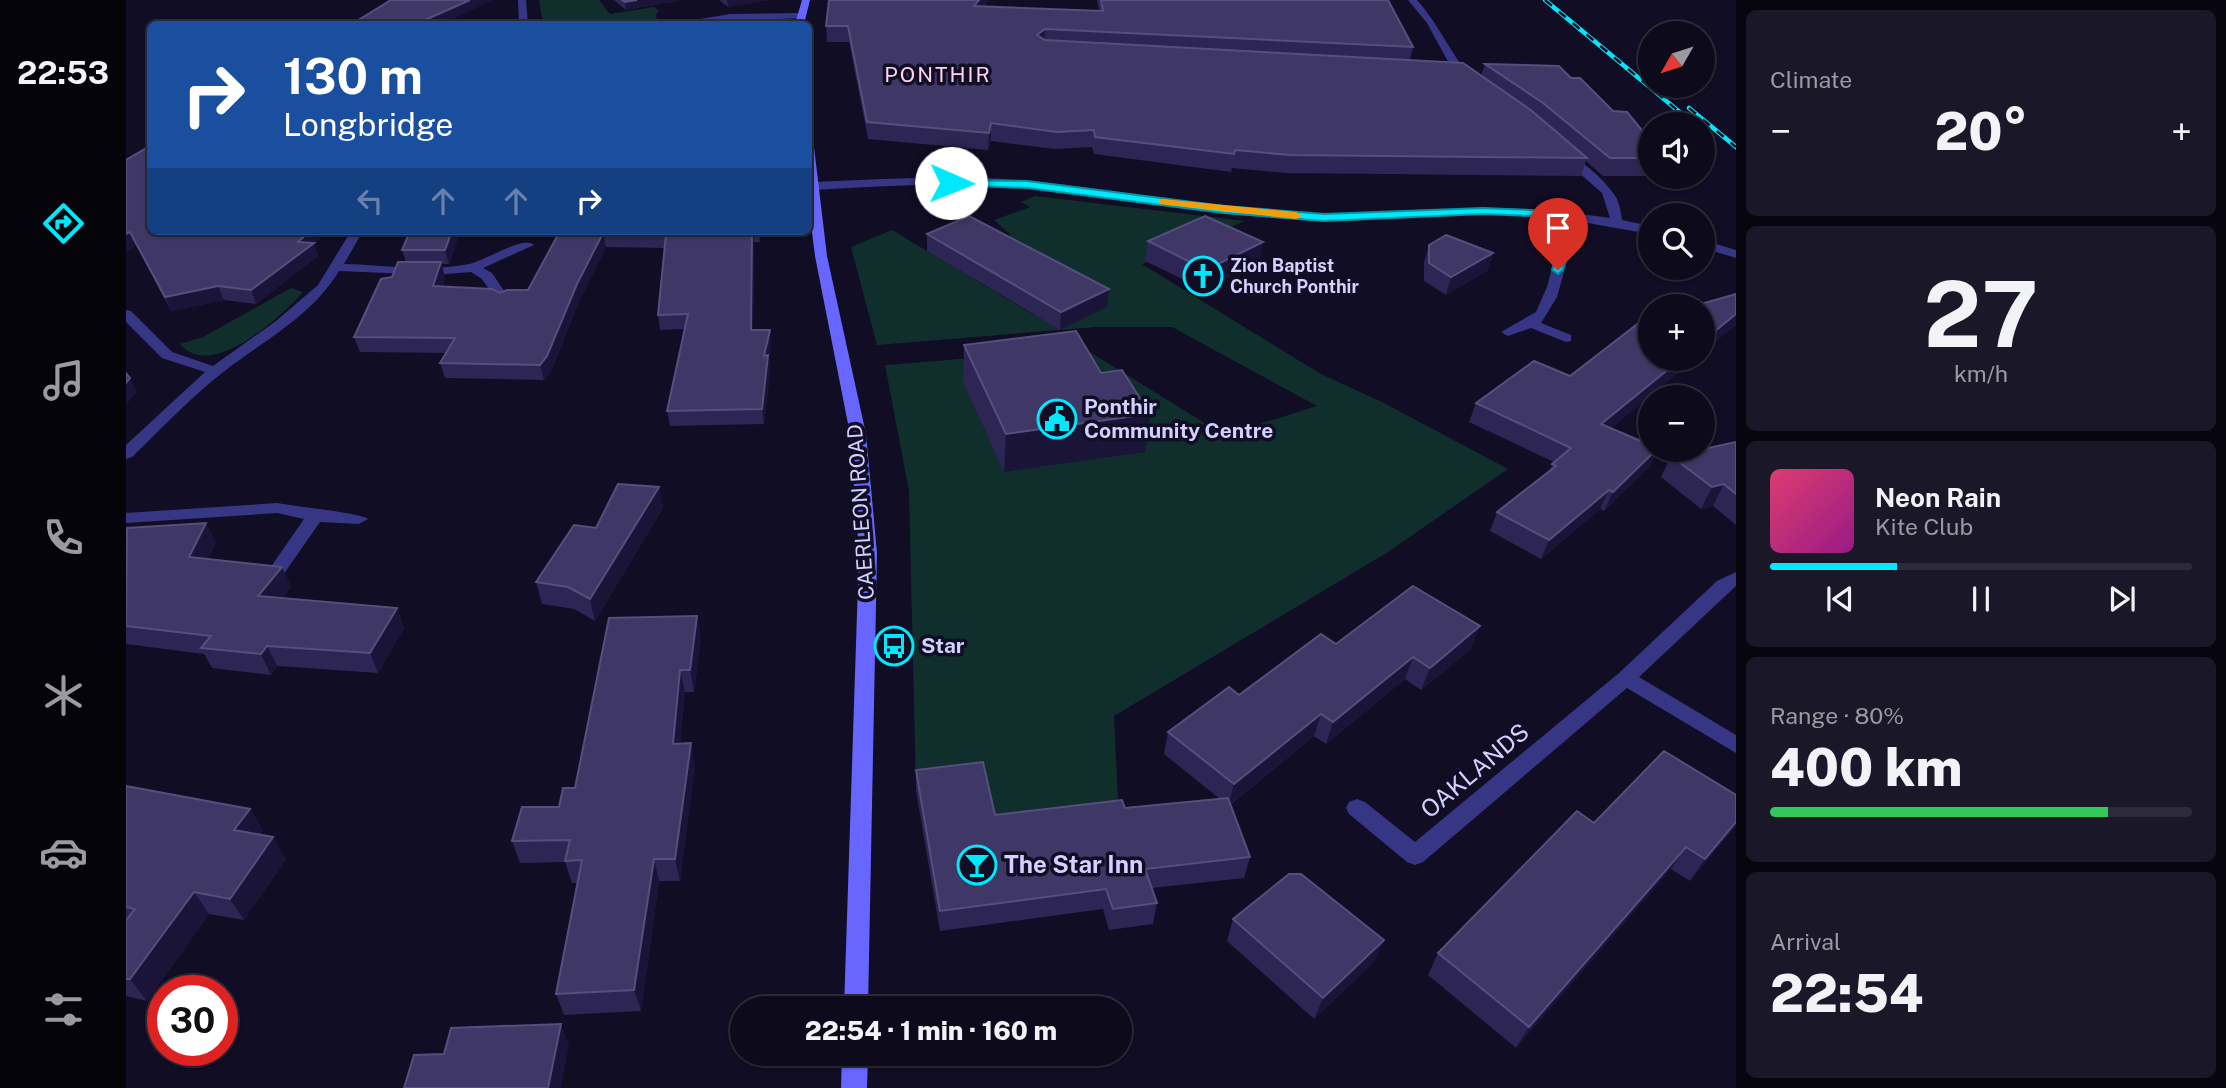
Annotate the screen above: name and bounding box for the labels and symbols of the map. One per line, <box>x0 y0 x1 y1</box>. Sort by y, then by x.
north arrow <box>1638 21 1715 98</box>
district label: PONTHIR <box>884 62 992 87</box>
position arrow <box>914 146 988 220</box>
pin <box>1528 198 1588 270</box>
church icon: Zion Baptist Church Ponthir <box>1182 255 1224 297</box>
place label: Zion Baptist Church Ponthir <box>1230 255 1359 297</box>
place label: Ponthir Community Centre <box>1084 394 1273 443</box>
public building icon: Ponthir Community Centre <box>1036 398 1078 440</box>
street label: CAERLEON ROAD <box>842 423 879 601</box>
bus stop icon: Star <box>873 625 915 667</box>
place label: Star <box>921 633 965 658</box>
street label: OAKLANDS <box>1415 717 1534 823</box>
bar icon: The Star Inn <box>956 844 998 886</box>
place label: The Star Inn <box>1004 850 1143 878</box>
speed limit sign: 30 <box>147 975 238 1066</box>

